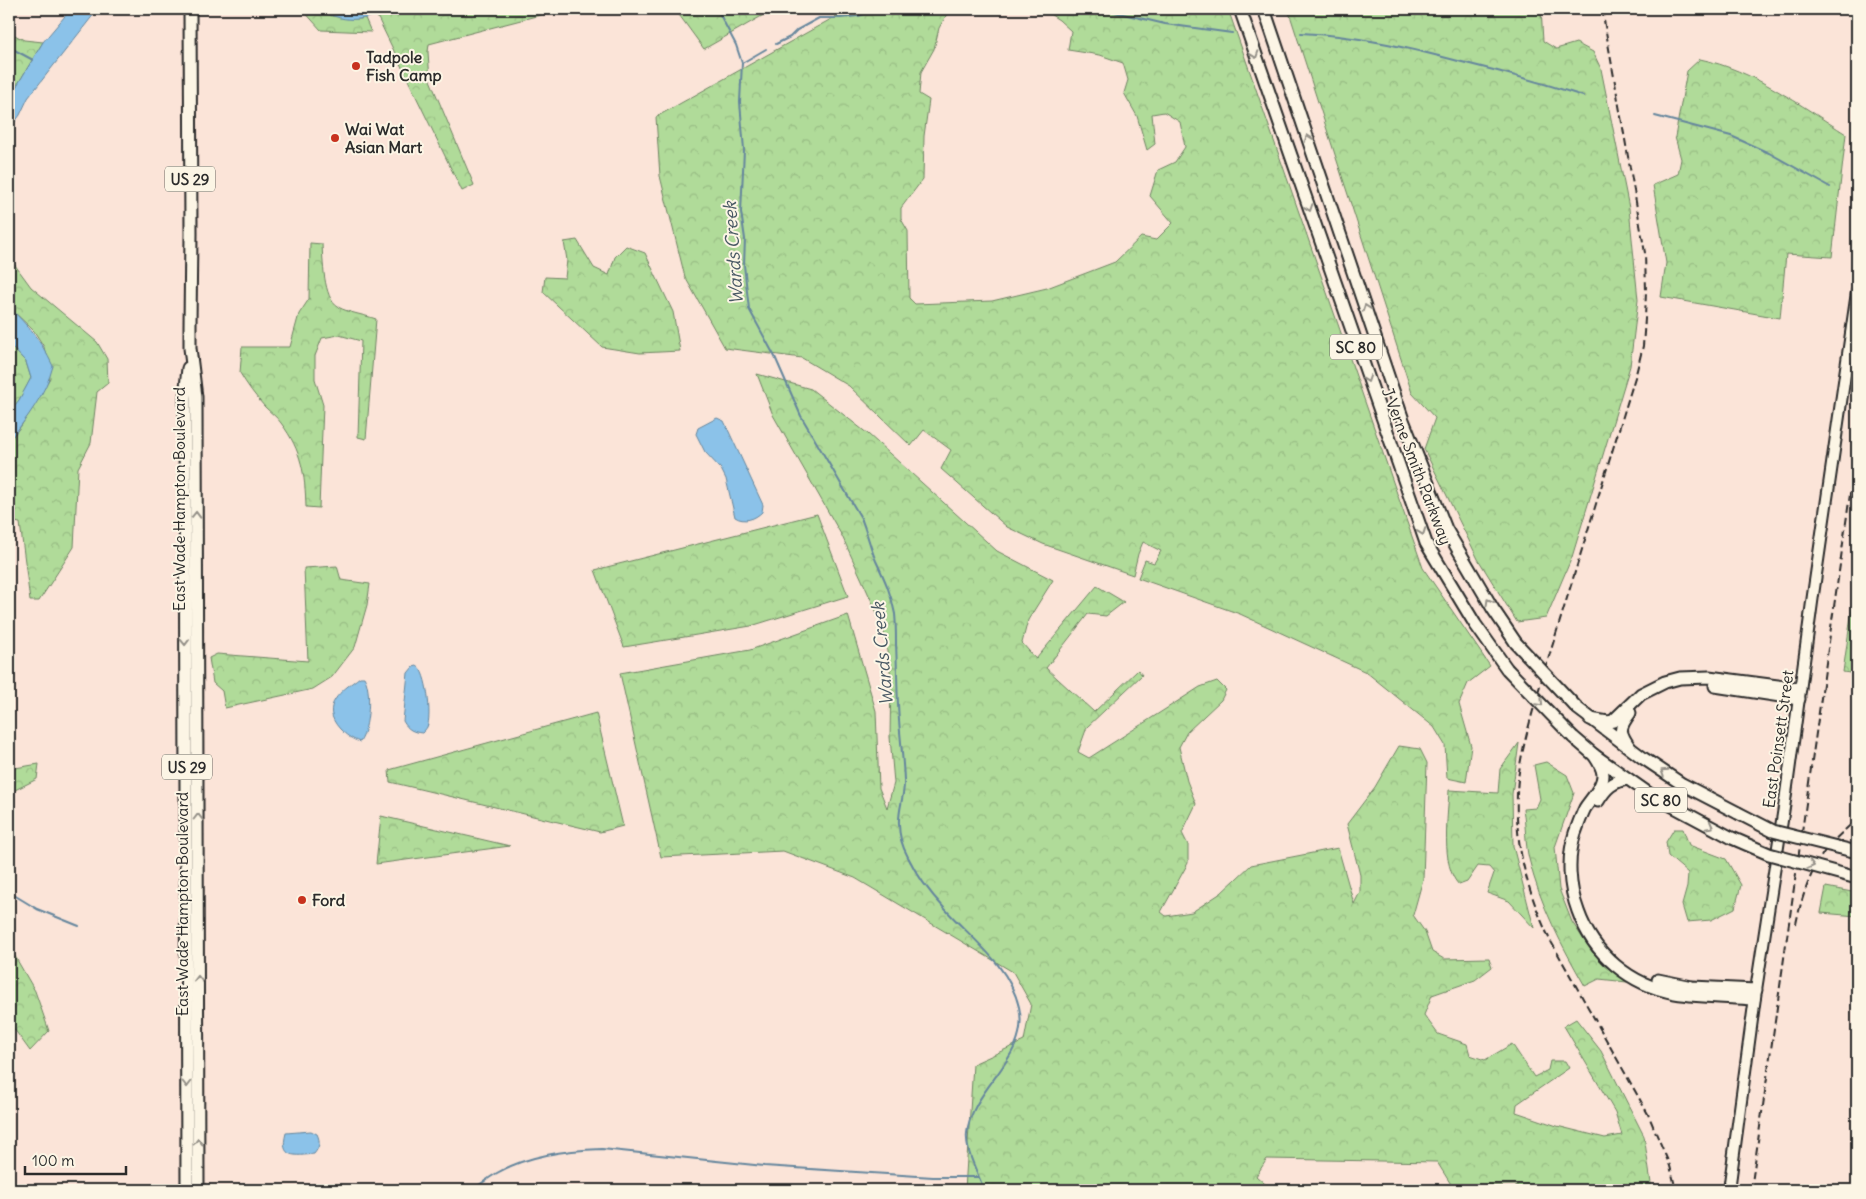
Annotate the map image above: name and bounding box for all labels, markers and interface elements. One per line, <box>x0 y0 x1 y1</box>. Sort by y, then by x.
place label: Tadpole Fish Camp <box>366 47 442 86</box>
one-way arrow <box>1250 50 1260 59</box>
marker: Tadpole Fish Camp <box>350 60 362 72</box>
place label: Wai Wat Asian Mart <box>345 119 423 157</box>
marker: Wai Wat Asian Mart <box>329 132 341 144</box>
one-way arrow <box>1304 134 1314 142</box>
road number: US 29 <box>165 166 215 192</box>
water label: Wards Creek <box>718 199 748 305</box>
one-way arrow <box>1303 204 1313 212</box>
one-way arrow <box>1362 305 1372 313</box>
road number: SC 80 <box>1330 334 1382 360</box>
one-way arrow <box>1361 374 1371 382</box>
street label: J Verne Smith Parkway <box>1378 384 1456 548</box>
street label: East Wade Hampton Boulevard <box>169 387 189 611</box>
one-way arrow <box>191 511 201 519</box>
one-way arrow <box>1416 527 1426 535</box>
one-way arrow <box>1485 599 1495 608</box>
water label: Wards Creek <box>866 600 898 706</box>
one-way arrow <box>180 638 191 646</box>
street label: East Poinsett Street <box>1758 668 1798 809</box>
one-way arrow <box>1534 697 1543 706</box>
road number: US 29 <box>162 754 212 780</box>
one-way arrow <box>1661 769 1670 779</box>
road number: SC 80 <box>1635 788 1687 812</box>
street label: East Wade Hampton Boulevard <box>172 792 192 1016</box>
one-way arrow <box>193 812 203 820</box>
one-way arrow <box>1705 820 1714 830</box>
one-way arrow <box>1806 859 1815 870</box>
place label: Ford <box>312 890 346 910</box>
marker: Ford <box>296 894 308 906</box>
one-way arrow <box>193 975 203 982</box>
one-way arrow <box>182 1081 192 1089</box>
one-way arrow <box>193 1137 203 1145</box>
scale bar <box>25 1144 126 1176</box>
text: 100 m <box>32 1151 74 1170</box>

